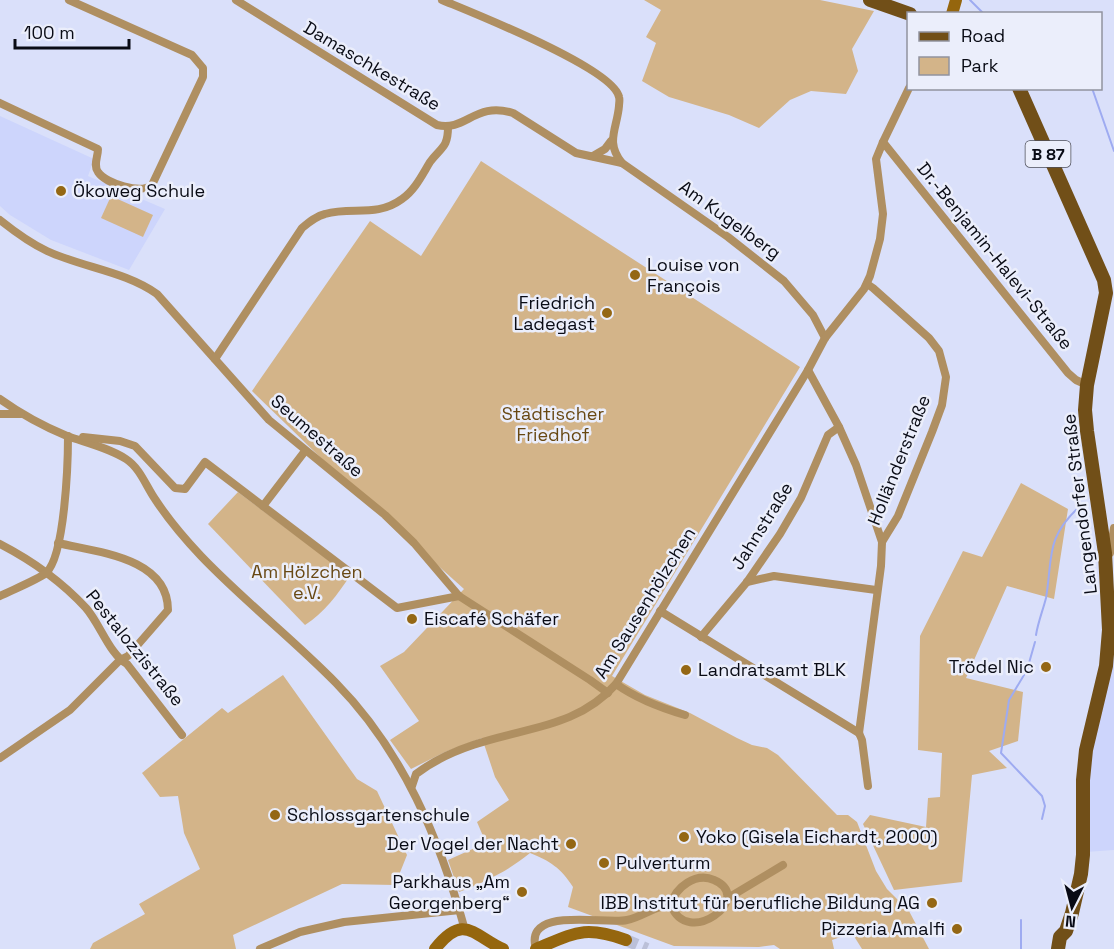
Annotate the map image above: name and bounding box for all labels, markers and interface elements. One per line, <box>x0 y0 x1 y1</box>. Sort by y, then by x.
scale bar <box>15 12 129 50</box>
legend <box>907 12 1102 90</box>
street label: Damaschkestraße <box>300 16 445 115</box>
text: 100 m <box>24 21 75 44</box>
text: Road <box>961 24 1005 47</box>
text: Park <box>961 54 999 77</box>
road number: B 87 <box>1026 141 1070 167</box>
street label: Dr.-Benjamin-Halevi-Straße <box>912 157 1078 354</box>
street label: Am Kugelberg <box>675 175 786 264</box>
place label: Ökoweg Schule <box>73 179 205 202</box>
marker: Ökoweg Schule <box>54 184 68 198</box>
place label: Louise von François <box>647 253 740 297</box>
marker: Louise von François <box>628 268 642 282</box>
place label: Friedrich Ladegast <box>513 291 595 335</box>
marker: Friedrich Ladegast <box>600 306 614 320</box>
street label: Seumestraße <box>266 389 368 482</box>
street label: Holländerstraße <box>862 391 935 528</box>
park label: Städtischer Friedhof <box>502 402 604 446</box>
street label: Langendorfer Straße <box>1057 413 1102 596</box>
street label: Jahnstraße <box>726 478 798 574</box>
street label: Am Sausenhölzchen <box>589 523 700 683</box>
park label: Am Hölzchen e.V. <box>251 560 363 604</box>
street label: Pestalozzistraße <box>81 585 190 711</box>
place label: Eiscafé Schäfer <box>424 607 559 630</box>
marker: Eiscafé Schäfer <box>405 612 419 626</box>
place label: Trödel Nic <box>949 655 1034 678</box>
place label: Landratsamt BLK <box>698 658 846 681</box>
marker: Trödel Nic <box>1039 660 1053 674</box>
marker: Landratsamt BLK <box>679 663 693 677</box>
place label: Schlossgartenschule <box>287 803 470 826</box>
marker: Schlossgartenschule <box>268 808 282 822</box>
place label: Yoko (Gisela Eichardt, 2000) <box>696 825 938 848</box>
marker: Yoko (Gisela Eichardt, 2000) <box>677 830 691 844</box>
place label: Der Vogel der Nacht <box>387 832 559 855</box>
marker: Der Vogel der Nacht <box>564 837 578 851</box>
place label: Pulverturm <box>616 851 711 874</box>
marker: Pulverturm <box>597 856 611 870</box>
place label: Parkhaus „Am Georgenberg“ <box>389 870 510 914</box>
north arrow <box>1042 877 1102 937</box>
marker: Parkhaus „Am Georgenberg“ <box>515 885 529 899</box>
place label: IBB Institut für berufliche Bildung AG <box>600 891 920 914</box>
marker: IBB Institut für berufliche Bildung AG <box>925 896 939 910</box>
text: N <box>1064 910 1077 932</box>
place label: Pizzeria Amalfi <box>821 917 945 940</box>
marker: Pizzeria Amalfi <box>950 922 964 936</box>

